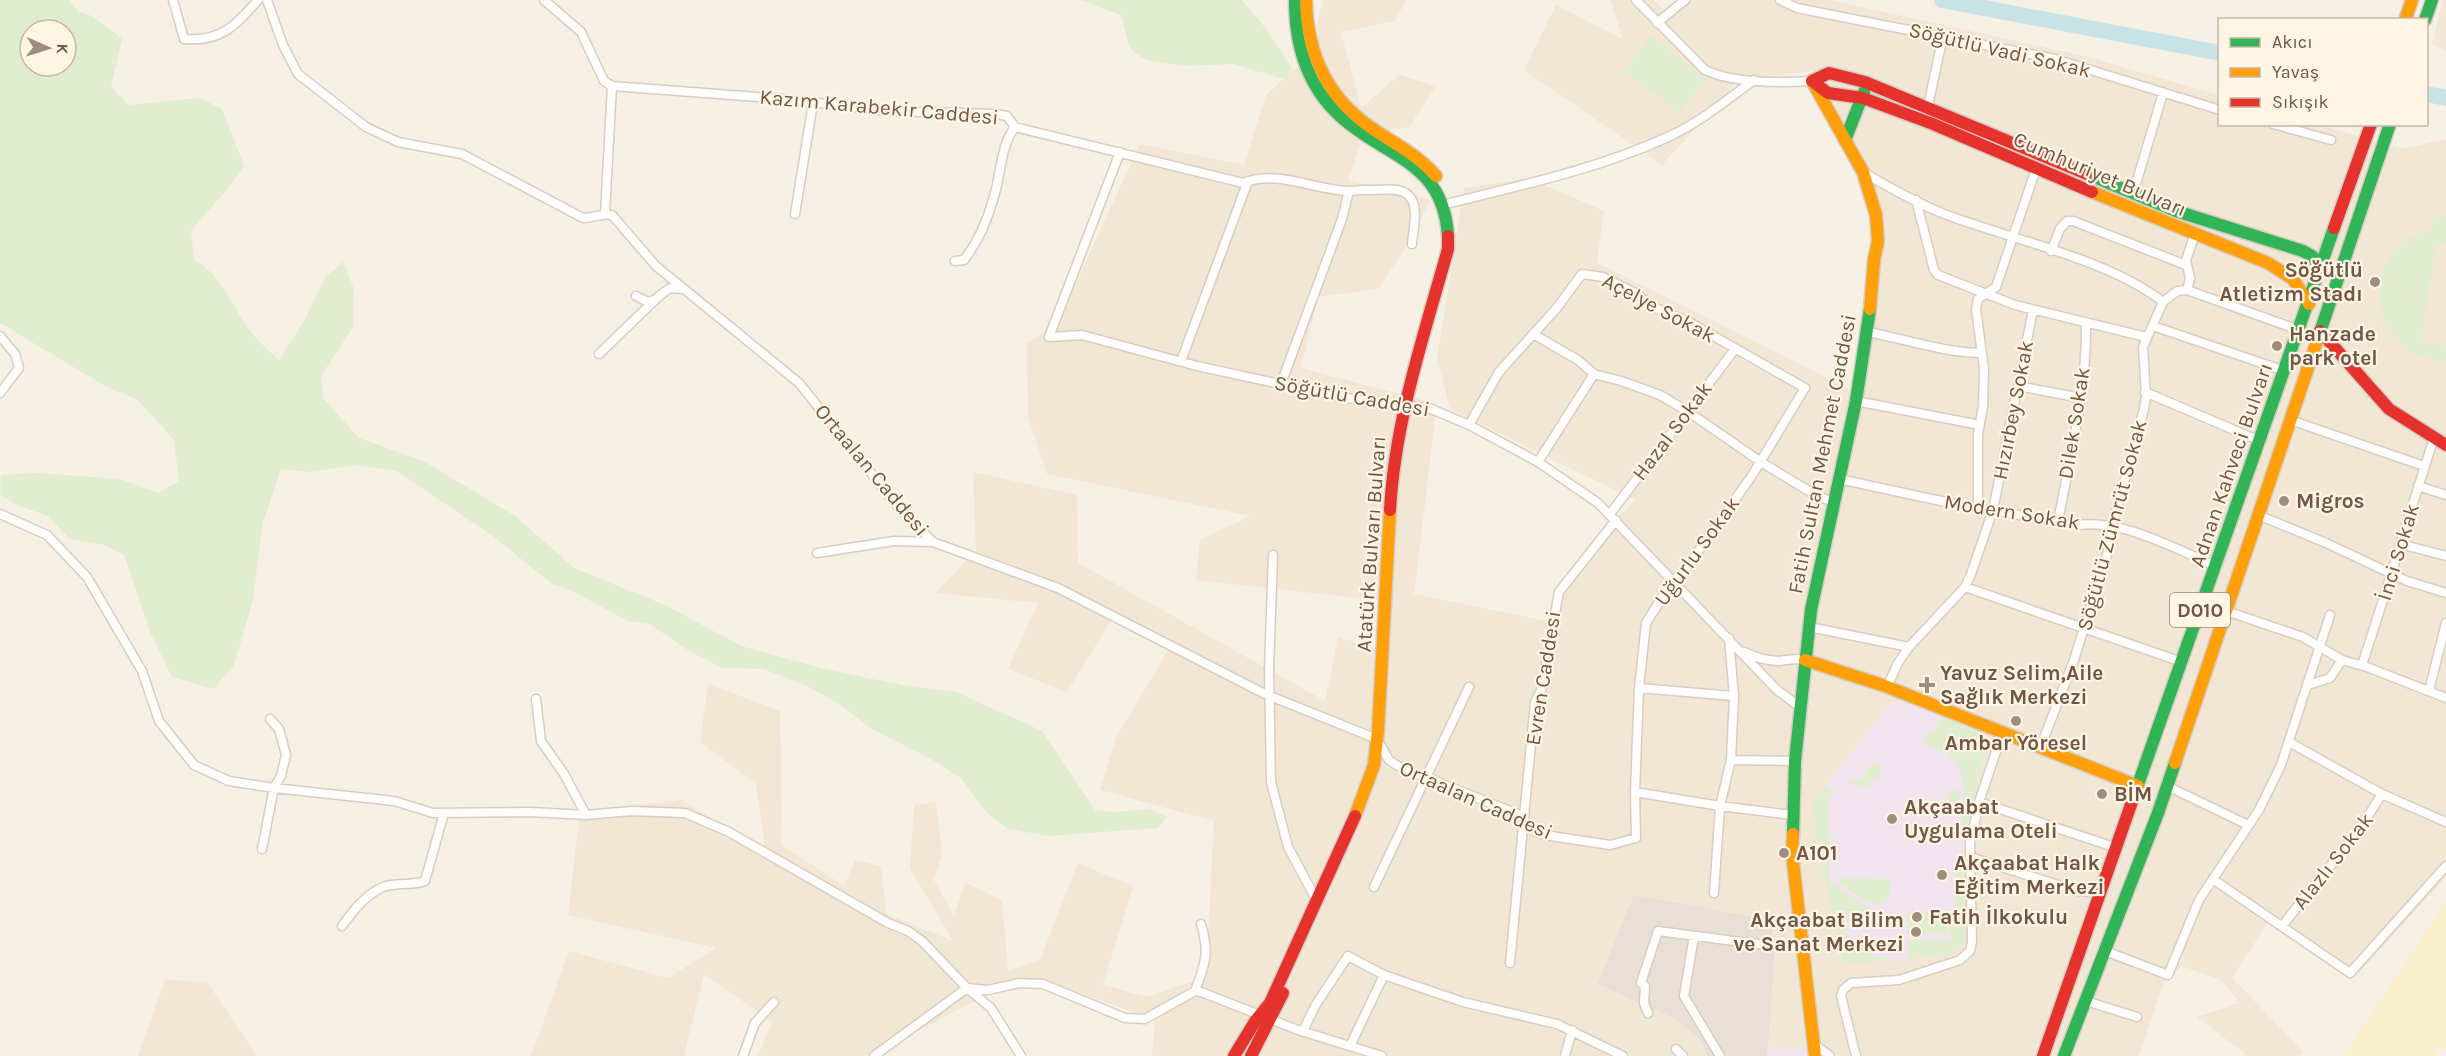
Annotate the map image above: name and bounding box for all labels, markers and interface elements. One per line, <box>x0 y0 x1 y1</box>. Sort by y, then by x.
street label: Söğütlü Vadi Sokak <box>1907 17 2093 83</box>
north arrow <box>18 18 78 78</box>
legend <box>2218 18 2428 126</box>
text: Akıcı <box>2272 31 2313 53</box>
text: K <box>53 43 72 55</box>
text: Yavaş <box>2272 61 2319 83</box>
street label: Kazım Karabekir Caddesi <box>758 85 1000 129</box>
text: Sıkışık <box>2272 91 2329 113</box>
street label: Cumhuriyet Bulvarı <box>2010 127 2190 221</box>
place label: Söğütlü Atletizm Stadı <box>2220 258 2363 306</box>
street label: Açelye Sokak <box>1598 268 1720 348</box>
marker: Söğütlü Atletizm Stadı <box>2368 275 2382 289</box>
street label: Fatih Sultan Mehmet Caddesi <box>1783 312 1861 596</box>
place label: Hanzade park otel <box>2289 322 2378 370</box>
street label: Hızırbey Sokak <box>1988 338 2038 482</box>
marker: Hanzade park otel <box>2270 339 2284 353</box>
street label: Adnan Kahveci Bulvarı <box>2185 360 2277 570</box>
street label: Dilek Sokak <box>2053 365 2095 481</box>
street label: Söğütlü Caddesi <box>1272 370 1432 422</box>
street label: Hazal Sokak <box>1627 377 1717 485</box>
street label: Ortaalan Caddesi <box>810 399 934 541</box>
street label: Söğütlü Zümrüt Sokak <box>2072 417 2152 633</box>
street label: Atatürk Bulvarı Bulvarı <box>1351 435 1391 653</box>
street label: Modern Sokak <box>1942 489 2082 535</box>
place label: Migros <box>2296 489 2365 513</box>
street label: Uğurlu Sokak <box>1649 492 1745 610</box>
marker: Migros <box>2277 494 2291 508</box>
street label: İnci Sokak <box>2372 501 2424 603</box>
road number: D010 <box>2170 593 2230 627</box>
street label: Evren Caddesi <box>1521 609 1565 747</box>
place label: Yavuz Selim,Aile Sağlık Merkezi <box>1940 661 2103 709</box>
marker: Yavuz Selim,Aile Sağlık Merkezi <box>1918 676 1936 694</box>
marker: Ambar Yöresel <box>2009 714 2023 728</box>
place label: Ambar Yöresel <box>1945 731 2087 755</box>
street label: Ortaalan Caddesi <box>1396 756 1556 844</box>
place label: BİM <box>2114 781 2152 806</box>
marker: BİM <box>2095 787 2109 801</box>
place label: Akçaabat Uygulama Oteli <box>1904 795 2058 843</box>
street label: Alazlı Sokak <box>2288 808 2378 914</box>
marker: Akçaabat Uygulama Oteli <box>1885 812 1899 826</box>
place label: A101 <box>1796 841 1837 865</box>
marker: A101 <box>1777 846 1791 860</box>
place label: Akçaabat Halk Eğitim Merkezi <box>1954 851 2104 899</box>
marker: Akçaabat Halk Eğitim Merkezi <box>1935 868 1949 882</box>
place label: Fatih İlkokulu <box>1929 904 2068 929</box>
place label: Akçaabat Bilim ve Sanat Merkezi <box>1733 908 1904 956</box>
marker: Fatih İlkokulu <box>1910 910 1924 924</box>
marker: Akçaabat Bilim ve Sanat Merkezi <box>1909 925 1923 939</box>

